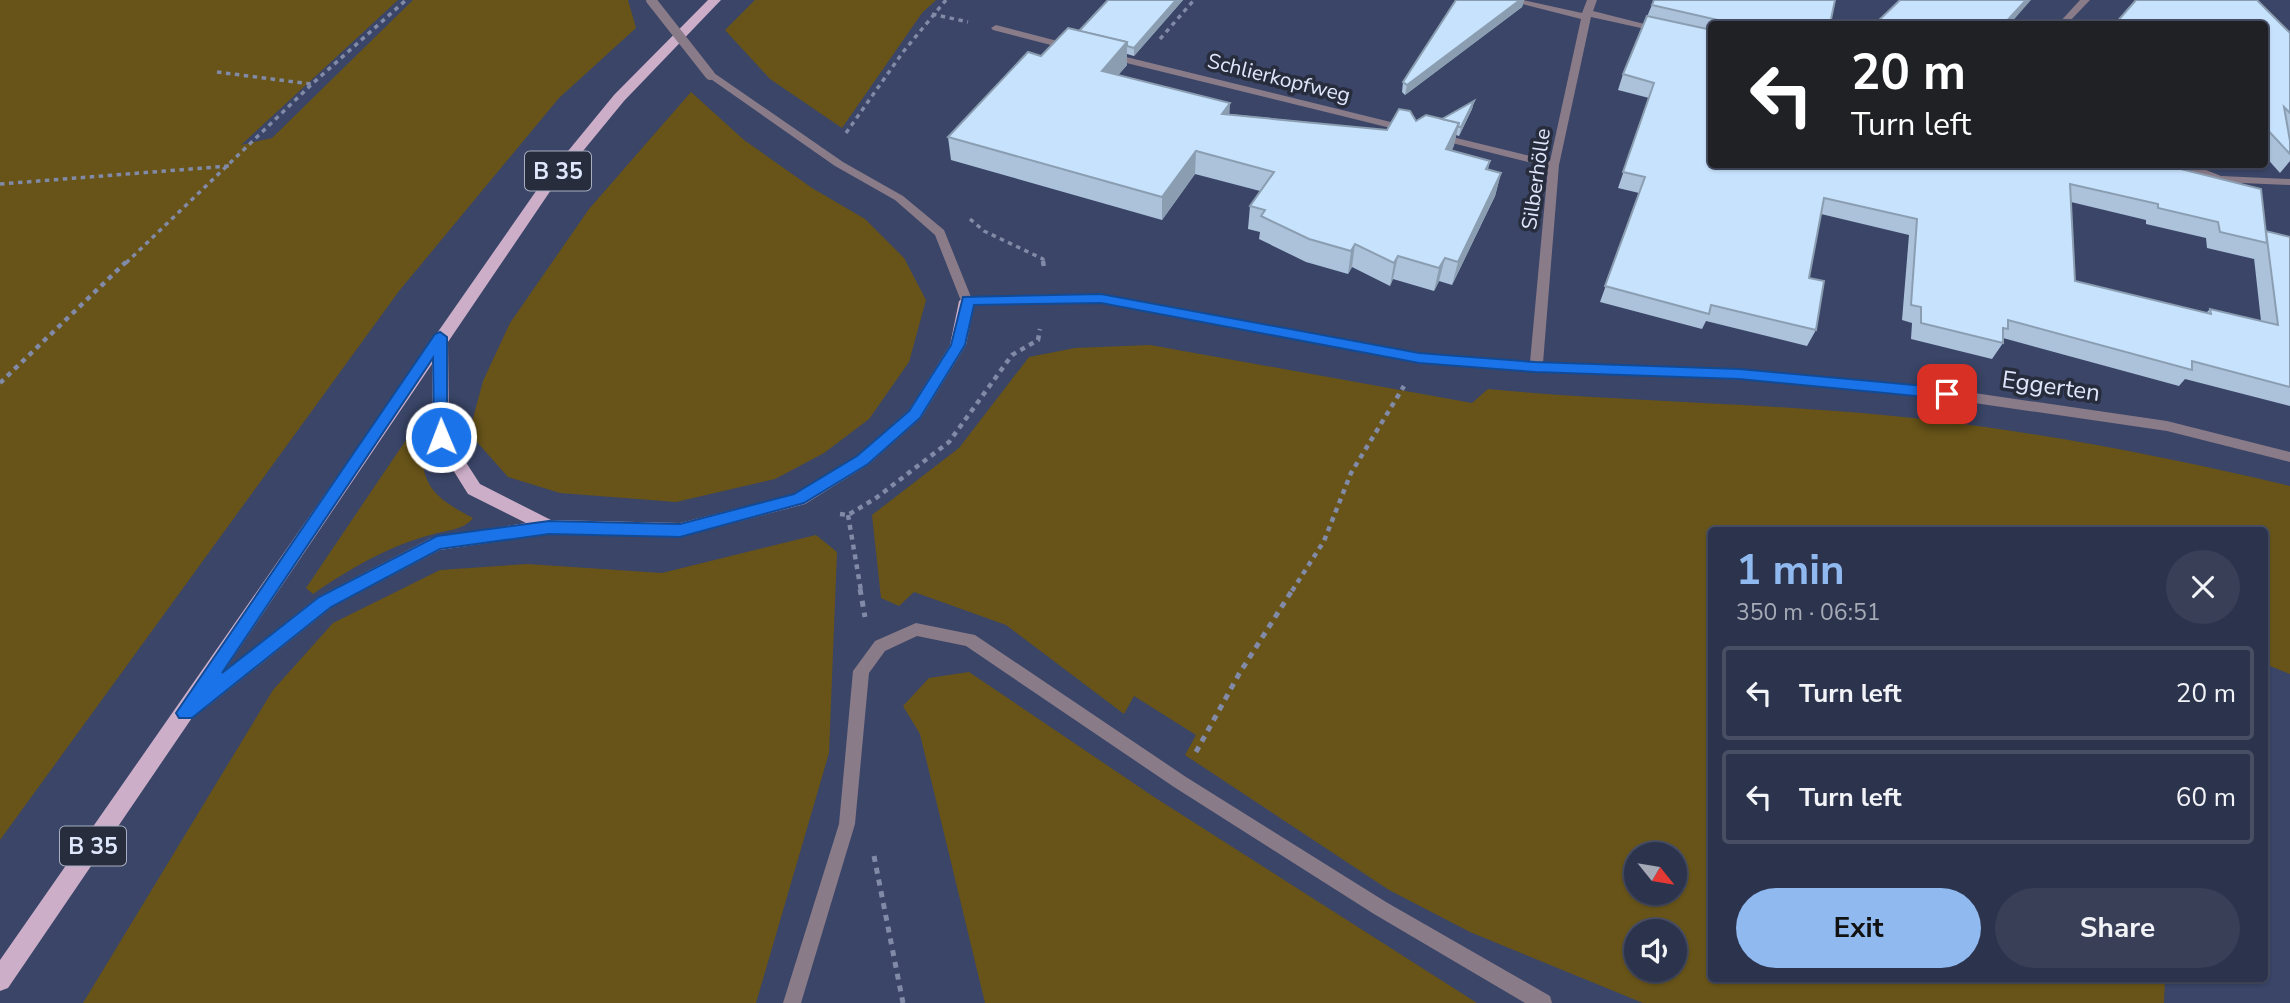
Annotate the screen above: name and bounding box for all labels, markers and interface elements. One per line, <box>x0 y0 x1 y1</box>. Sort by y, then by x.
text: 20 m <box>1851 39 1966 106</box>
street label: Schlierkopfweg <box>1205 47 1353 109</box>
icon: left <box>1736 49 1827 140</box>
text: Turn left <box>1851 103 1971 146</box>
street label: Silberhölle <box>1515 127 1557 231</box>
road number: B 35 <box>525 152 591 190</box>
street label: Eggerten <box>2000 363 2102 409</box>
pin <box>1917 364 1977 424</box>
icon: arrive <box>1928 375 1966 413</box>
position arrow <box>404 400 478 474</box>
text: 1 min <box>1736 542 1845 599</box>
button: close <box>2166 550 2240 624</box>
text: 350 m · 06:51 <box>1736 597 1881 628</box>
icon: left <box>1740 674 1778 712</box>
text: Turn left <box>1799 676 1902 711</box>
text: 20 m <box>2176 676 2236 711</box>
icon: left <box>1740 778 1778 816</box>
text: Turn left <box>1799 780 1902 815</box>
text: 60 m <box>2176 780 2236 815</box>
road number: B 35 <box>60 826 126 866</box>
north arrow <box>1624 842 1687 905</box>
map controls <box>1624 842 1687 982</box>
button: Exit <box>1736 888 1981 968</box>
button: Share <box>1995 888 2240 968</box>
button: sound <box>1624 919 1687 982</box>

